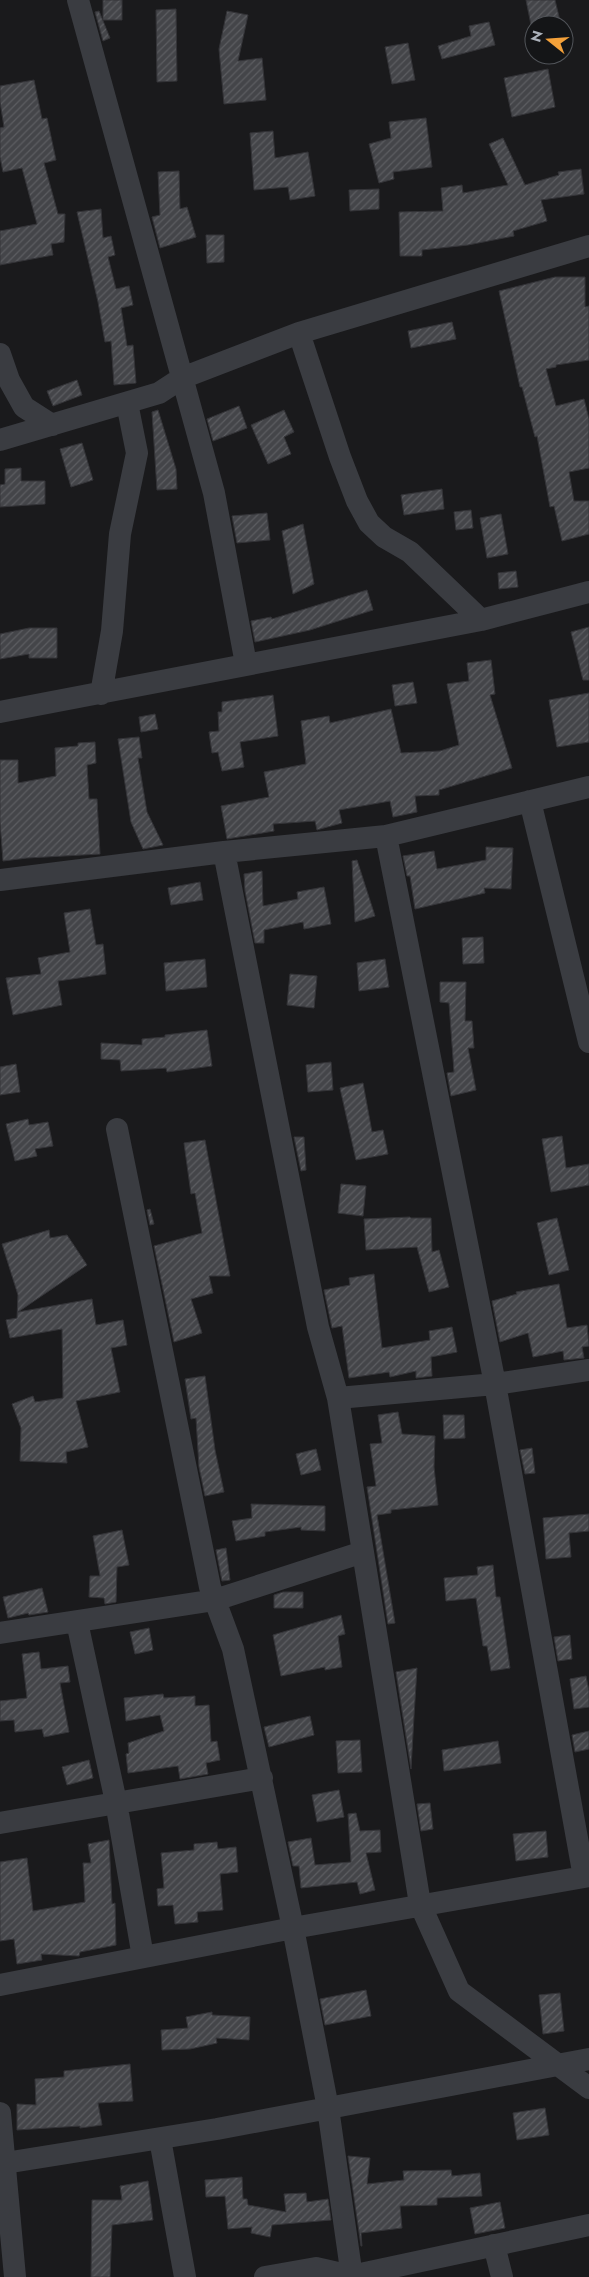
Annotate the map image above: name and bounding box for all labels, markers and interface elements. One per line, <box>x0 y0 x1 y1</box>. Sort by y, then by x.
north arrow <box>524 15 574 65</box>
text: N <box>525 28 548 44</box>

